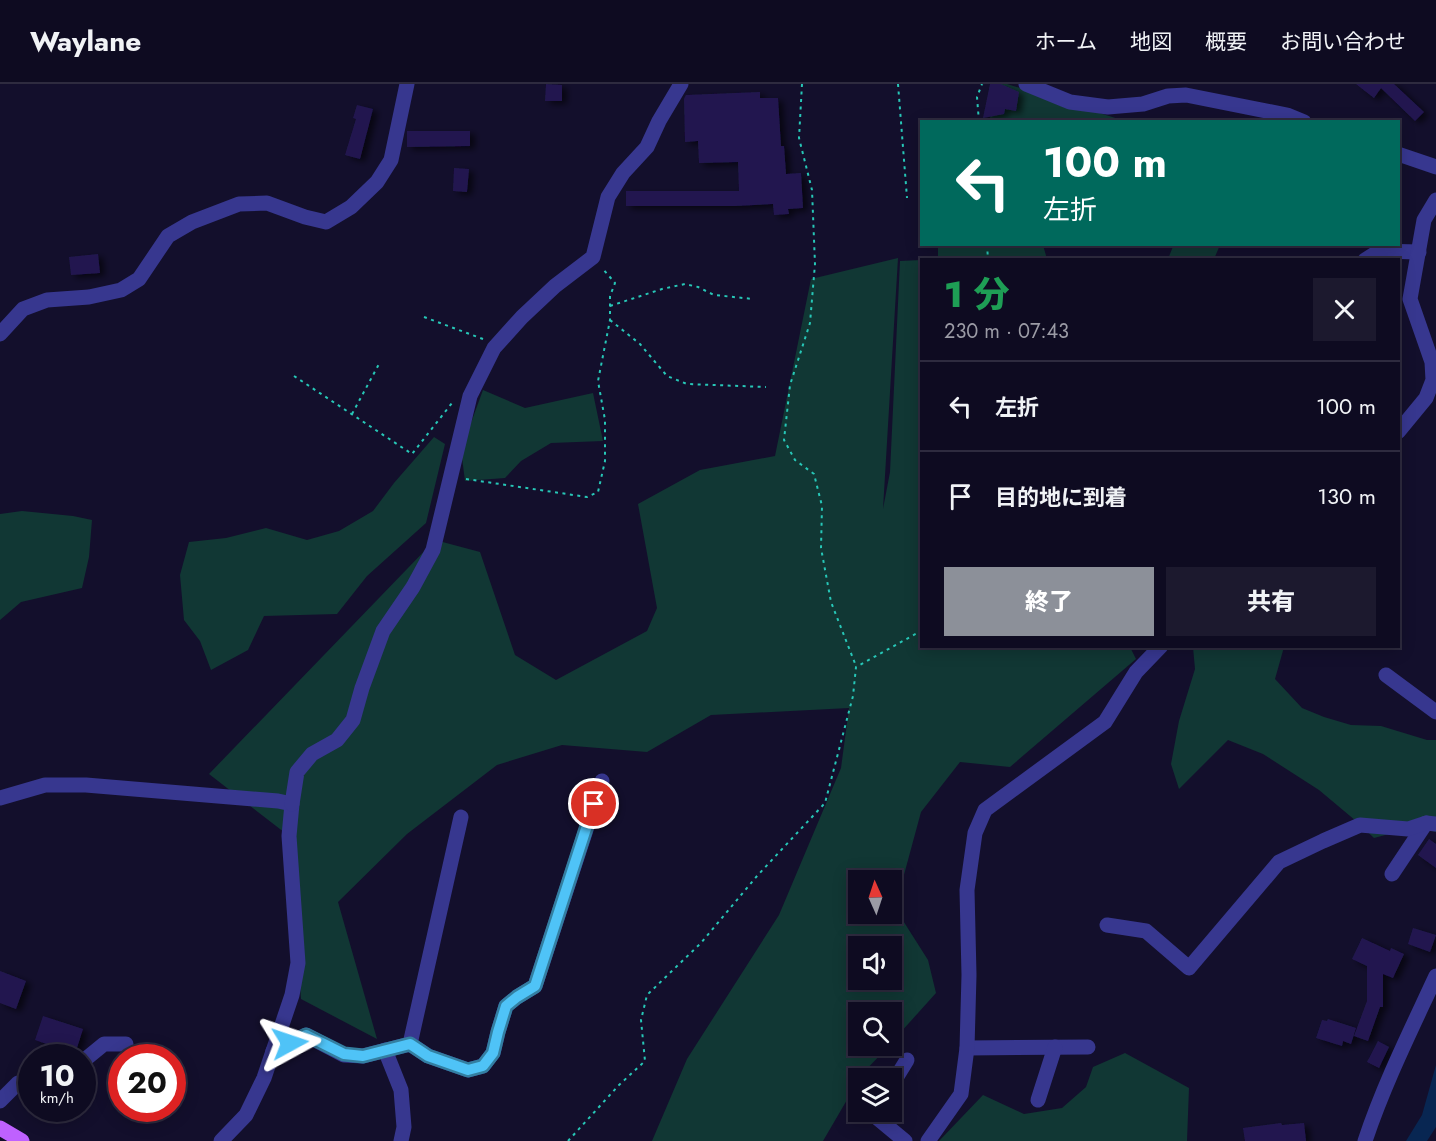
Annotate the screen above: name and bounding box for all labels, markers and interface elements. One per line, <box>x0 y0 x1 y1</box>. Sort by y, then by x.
text: Waylane <box>30 21 141 62</box>
text: ホーム <box>1035 27 1097 57</box>
text: 地図 <box>1130 27 1172 57</box>
text: 概要 <box>1205 27 1247 57</box>
text: お問い合わせ <box>1280 27 1406 57</box>
text: 100 m <box>1043 132 1167 193</box>
icon: left <box>944 144 1022 222</box>
text: 左折 <box>1043 190 1097 229</box>
text: 1 分 <box>944 268 1010 320</box>
button: close <box>1313 278 1376 341</box>
text: 230 m · 07:43 <box>944 317 1069 346</box>
icon: left <box>944 390 977 423</box>
text: 100 m <box>1316 390 1376 422</box>
text: 左折 <box>995 391 1039 423</box>
icon: arrive <box>944 480 977 513</box>
text: 130 m <box>1317 480 1376 512</box>
text: 目的地に到着 <box>995 481 1127 513</box>
button: 終了 <box>944 567 1154 636</box>
button: 共有 <box>1166 567 1376 636</box>
pin <box>568 778 619 829</box>
icon: arrive <box>577 787 610 820</box>
north arrow <box>848 870 902 924</box>
map controls <box>848 870 902 1122</box>
button: sound <box>848 936 902 990</box>
button: search <box>848 1002 902 1056</box>
position arrow <box>258 1011 322 1075</box>
speed limit sign: 20 <box>108 1044 186 1122</box>
text: 10 <box>39 1054 75 1097</box>
button: layers <box>848 1068 902 1122</box>
text: km/h <box>40 1087 74 1109</box>

